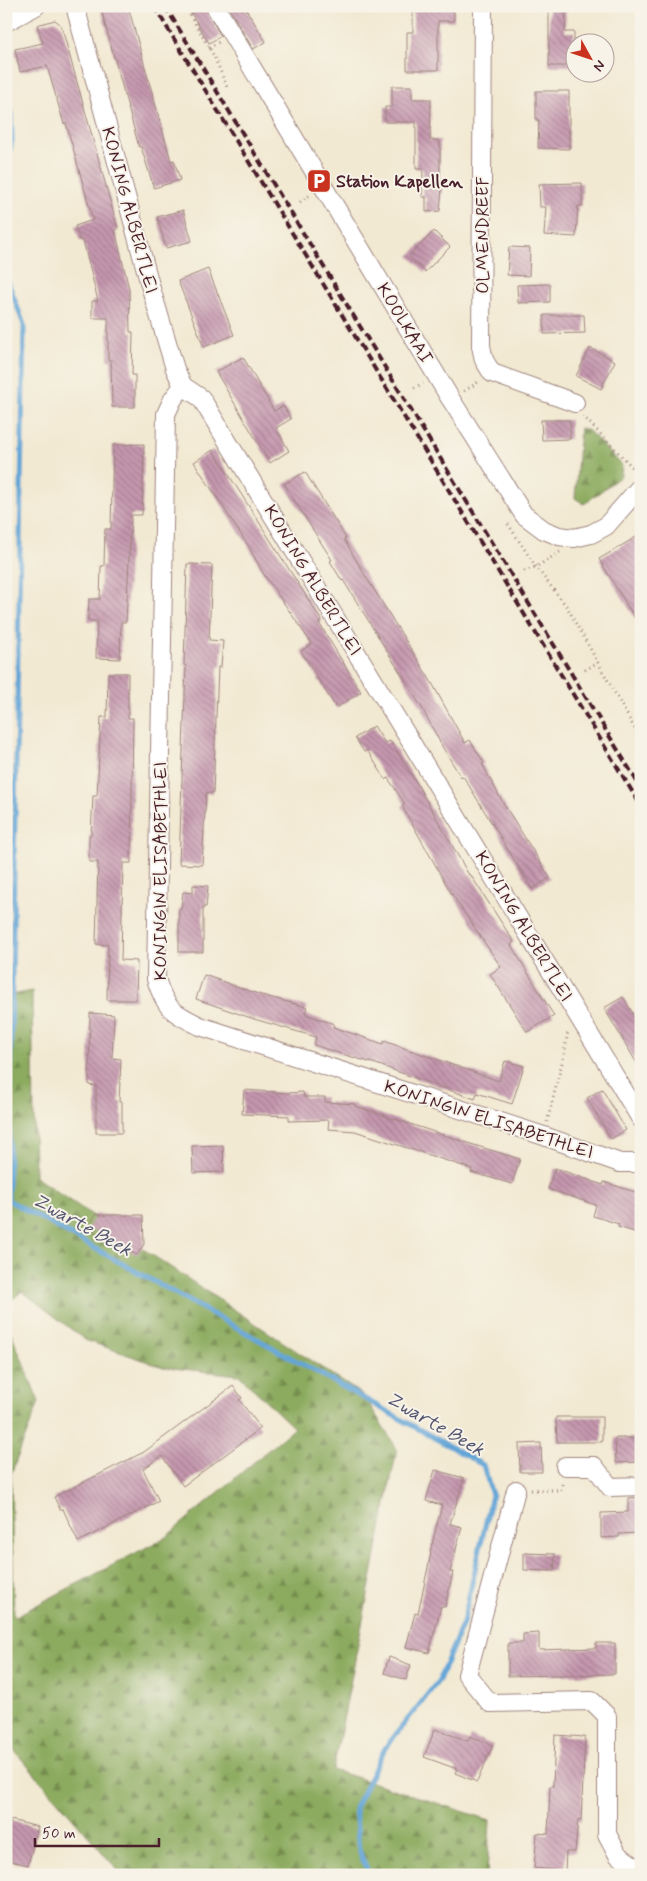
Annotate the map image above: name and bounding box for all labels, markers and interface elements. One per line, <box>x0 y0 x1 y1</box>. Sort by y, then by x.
north arrow <box>564 32 614 82</box>
text: N <box>589 56 609 75</box>
street label: KONING ALBERTLEI <box>95 124 163 296</box>
parking icon: Station Kapellen <box>306 168 332 194</box>
place label: Station Kapellen <box>336 170 464 194</box>
street label: OLMENDREEF <box>471 176 495 294</box>
street label: KOOLKAAI <box>371 279 438 368</box>
street label: KONING ALBERTLEI <box>258 501 367 660</box>
street label: KONINGIN ELISABETHLEI <box>149 762 173 980</box>
street label: KONING ALBERTLEI <box>469 847 578 1006</box>
street label: KONINGIN ELISABETHLEI <box>381 1075 596 1165</box>
water label: Zwarte Beek <box>28 1188 137 1263</box>
water label: Zwarte Beek <box>382 1386 489 1463</box>
scale bar <box>35 1816 159 1848</box>
text: 50 m <box>42 1824 76 1844</box>

